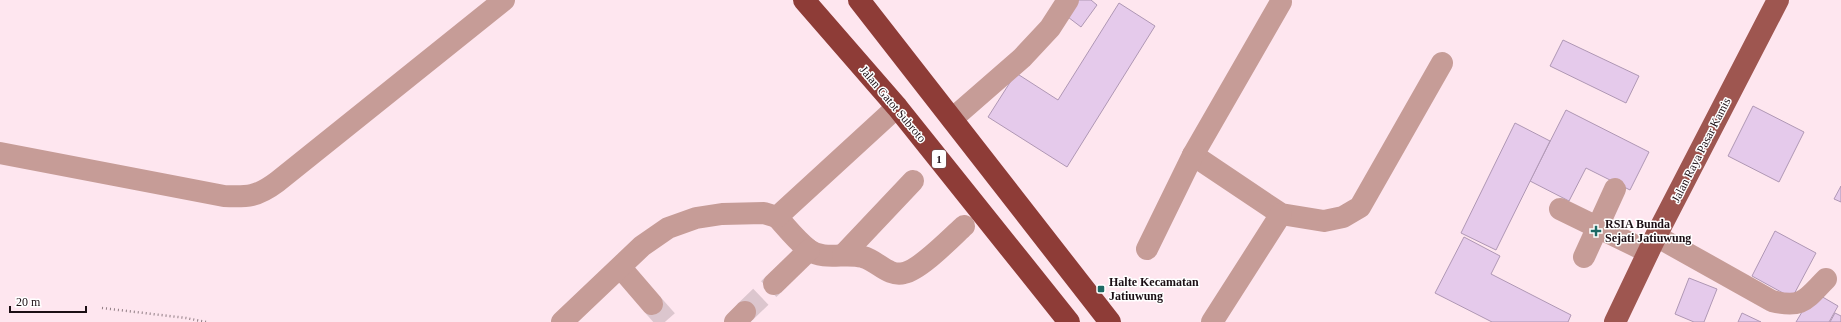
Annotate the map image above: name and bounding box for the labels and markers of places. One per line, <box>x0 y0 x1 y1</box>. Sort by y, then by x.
place label: RSIA Bunda Sejati Jatiuwung <box>1605 217 1691 245</box>
marker: RSIA Bunda Sejati Jatiuwung <box>1590 225 1602 237</box>
place label: Halte Kecamatan Jatiuwung <box>1109 275 1199 303</box>
marker: Halte Kecamatan Jatiuwung <box>1096 284 1106 294</box>

